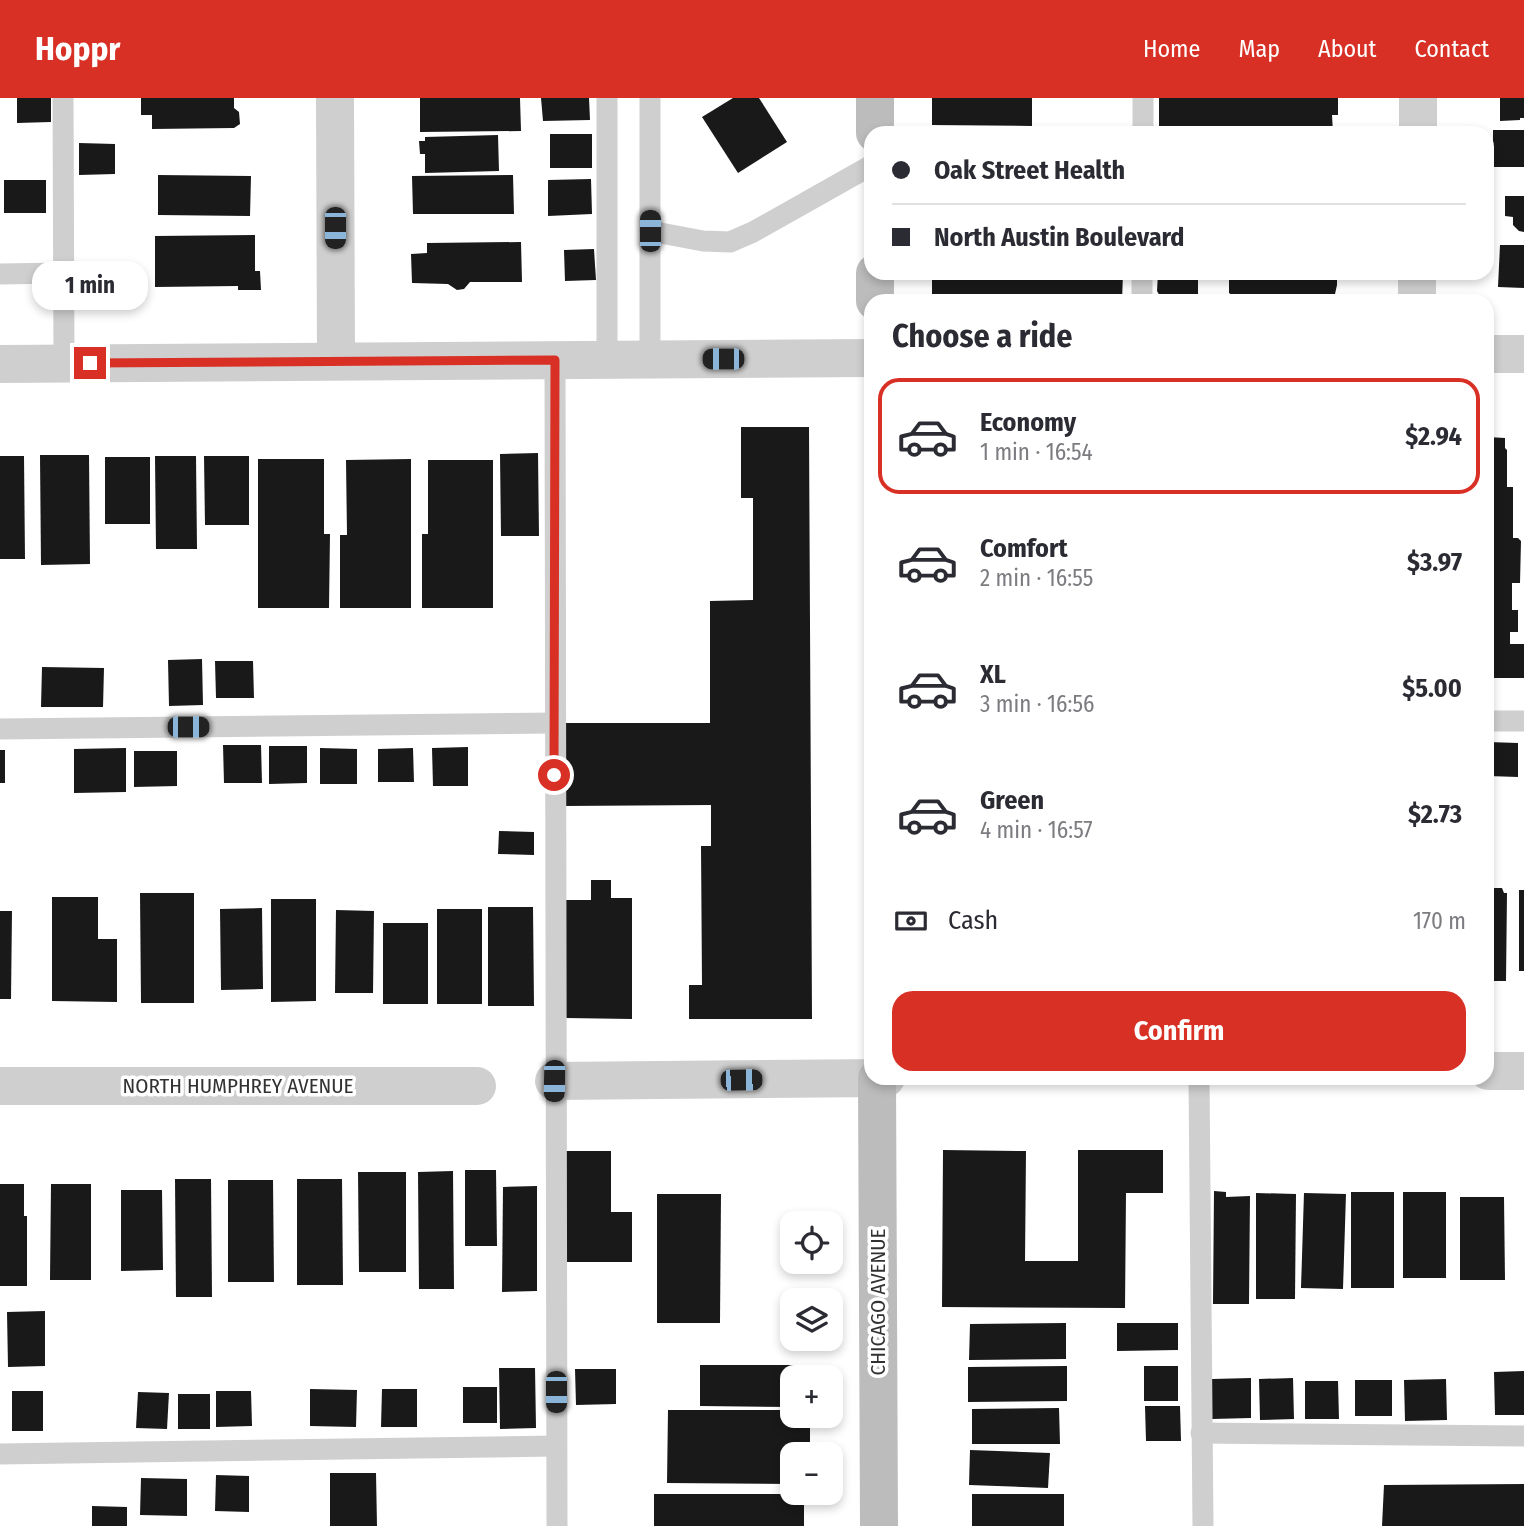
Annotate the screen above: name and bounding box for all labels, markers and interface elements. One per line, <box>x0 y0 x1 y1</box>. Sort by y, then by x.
text: Hoppr <box>35 29 120 69</box>
text: Home <box>1143 35 1200 63</box>
text: Map <box>1238 35 1280 63</box>
text: About <box>1318 35 1376 63</box>
text: Contact <box>1414 35 1489 63</box>
text: Oak Street Health <box>934 155 1125 186</box>
car <box>325 207 346 249</box>
car <box>640 210 661 252</box>
text: North Austin Boulevard <box>934 222 1185 253</box>
callout: 1 min <box>32 261 148 310</box>
text: 1 min <box>65 271 115 299</box>
text: Choose a ride <box>892 317 1073 355</box>
route end <box>74 347 106 379</box>
car <box>703 349 745 370</box>
icon: car <box>896 405 959 468</box>
text: Economy <box>980 407 1076 438</box>
text: $2.94 <box>1405 421 1462 452</box>
text: 1 min · 16:54 <box>980 438 1093 466</box>
icon: car <box>896 531 959 594</box>
text: Comfort <box>980 533 1068 564</box>
text: $3.97 <box>1407 547 1462 578</box>
text: 2 min · 16:55 <box>980 564 1093 592</box>
icon: car <box>896 657 959 720</box>
text: XL <box>980 659 1006 690</box>
text: $5.00 <box>1402 673 1462 704</box>
text: 3 min · 16:56 <box>980 690 1094 718</box>
car <box>168 717 210 738</box>
route start <box>538 759 570 791</box>
icon: car <box>896 783 959 846</box>
text: Green <box>980 785 1044 816</box>
text: $2.73 <box>1408 799 1462 830</box>
text: 4 min · 16:57 <box>980 816 1093 844</box>
icon: cash <box>892 902 930 940</box>
text: Cash <box>948 905 998 936</box>
text: 170 m <box>1413 907 1466 935</box>
button: Confirm <box>892 991 1466 1071</box>
car <box>544 1060 565 1102</box>
car <box>720 1069 763 1091</box>
street label: NORTH HUMPHREY AVENUE <box>123 1073 354 1099</box>
map controls <box>780 1211 843 1505</box>
button: locate <box>780 1211 843 1274</box>
street label: CHICAGO AVENUE <box>865 1228 891 1375</box>
button: layers <box>780 1288 843 1351</box>
button: + <box>780 1365 843 1428</box>
car <box>546 1371 567 1413</box>
button: − <box>780 1442 843 1505</box>

